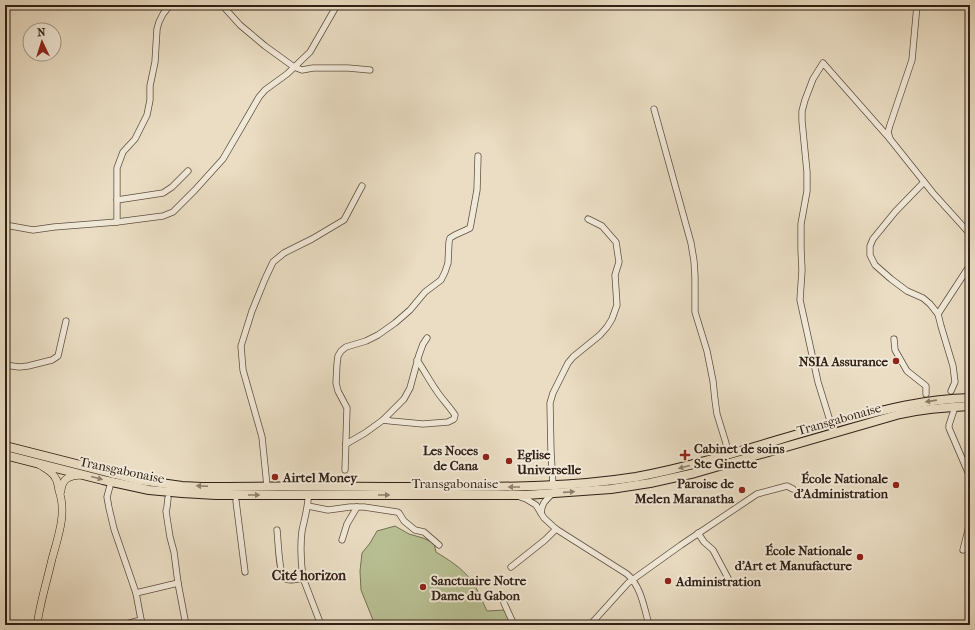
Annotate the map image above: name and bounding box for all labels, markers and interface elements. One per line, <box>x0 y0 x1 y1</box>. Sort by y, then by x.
north arrow <box>22 22 62 62</box>
text: N <box>37 26 47 39</box>
place label: NSIA Assurance <box>799 354 889 369</box>
marker: NSIA Assurance <box>891 356 901 366</box>
one-way arrow <box>925 398 937 404</box>
street label: Transgabonaise <box>795 400 883 438</box>
place label: Cabinet de soins Ste Ginette <box>694 441 785 471</box>
place label: Les Noces de Cana <box>423 443 479 473</box>
place label: Eglise Universelle <box>516 447 582 477</box>
marker: Cabinet de soins Ste Ginette <box>679 449 691 461</box>
marker: Les Noces de Cana <box>481 452 491 462</box>
street label: Transgabonaise <box>78 454 166 486</box>
marker: Eglise Universelle <box>504 456 514 466</box>
one-way arrow <box>678 464 690 470</box>
place label: Airtel Money <box>282 470 358 486</box>
place label: École Nationale d'Administration <box>794 471 889 501</box>
marker: Airtel Money <box>270 472 280 482</box>
one-way arrow <box>91 475 103 481</box>
street label: Transgabonaise <box>412 476 499 491</box>
place label: Paroise de Melen Maranatha <box>634 476 735 506</box>
marker: École Nationale d'Administration <box>891 480 901 490</box>
one-way arrow <box>196 483 208 490</box>
one-way arrow <box>507 484 520 490</box>
marker: Paroise de Melen Maranatha <box>737 485 747 495</box>
one-way arrow <box>563 489 575 496</box>
one-way arrow <box>248 492 261 498</box>
one-way arrow <box>378 492 391 498</box>
place label: École Nationale d'Art et Manufacture <box>735 543 853 573</box>
marker: École Nationale d'Art et Manufacture <box>855 552 865 562</box>
district label: Cité horizon <box>272 567 347 584</box>
place label: Sanctuaire Notre Dame du Gabon <box>431 573 527 603</box>
place label: Administration <box>675 574 761 589</box>
marker: Administration <box>663 576 673 586</box>
marker: Sanctuaire Notre Dame du Gabon <box>418 582 428 592</box>

